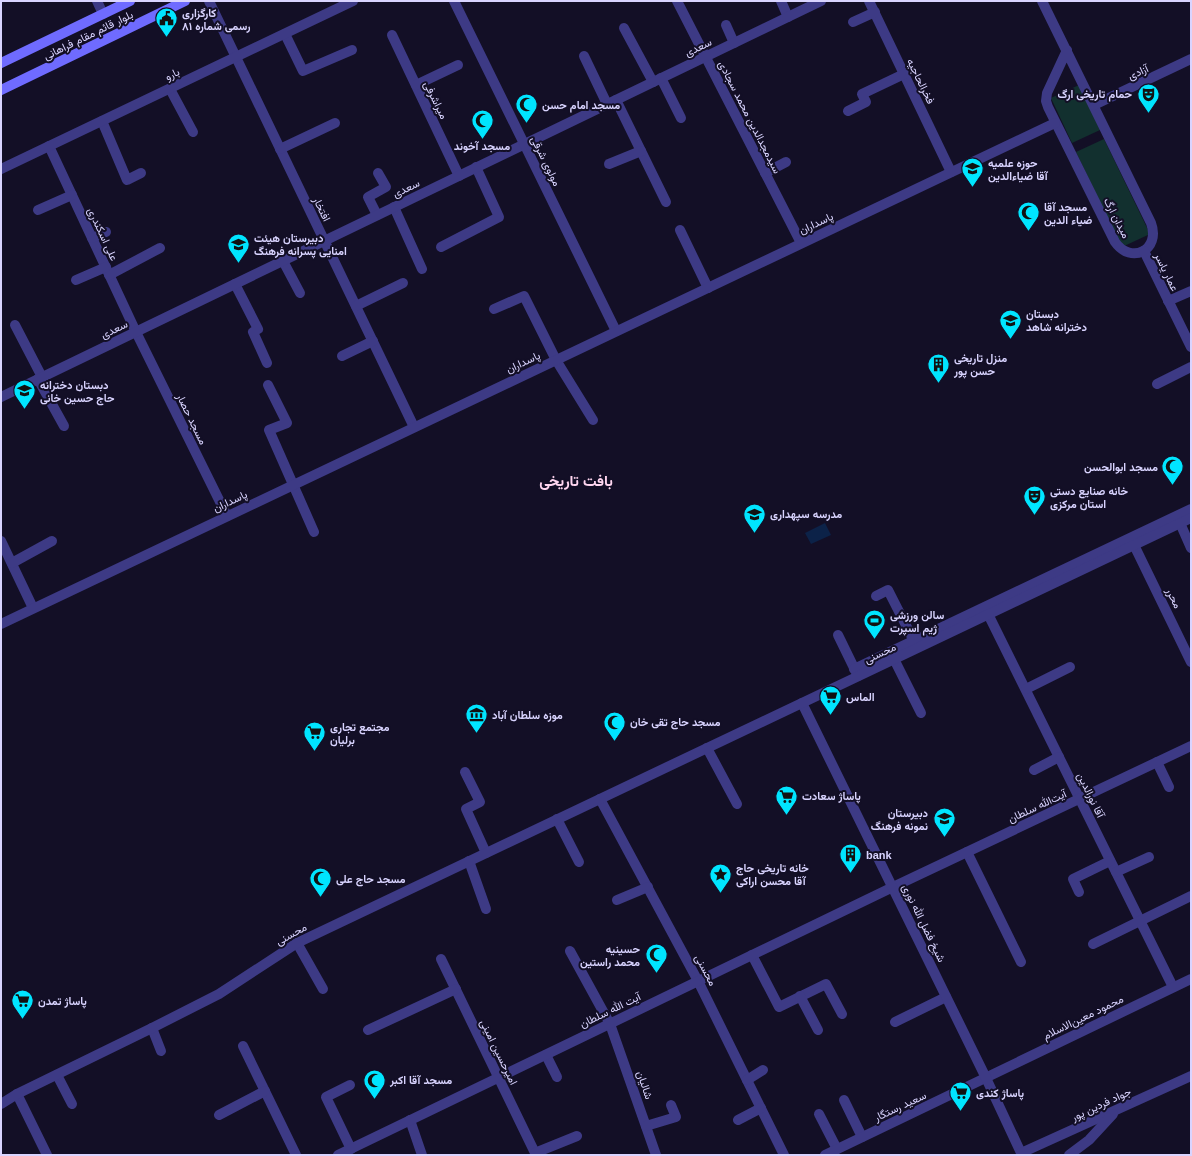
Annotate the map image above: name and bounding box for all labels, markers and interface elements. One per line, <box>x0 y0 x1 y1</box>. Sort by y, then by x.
public building icon: کارگزاری رسمی شماره ۸۱ <box>154 6 180 39</box>
place label: کارگزاری رسمی شماره ۸۱ <box>182 7 250 33</box>
street label: بلوار قائم مقام فراهانی <box>41 8 136 64</box>
street label: سعدی <box>683 35 714 60</box>
street label: فخرالحاجیه <box>904 56 937 106</box>
street label: سیدمجدالدین محمد سجادی <box>715 59 784 176</box>
street label: آزادی <box>1126 61 1152 83</box>
street label: بارو <box>163 65 182 83</box>
street label: میراشرفی <box>421 79 450 121</box>
theatre icon: حمام تاریخی ارگ <box>1135 81 1161 114</box>
place label: حمام تاریخی ارگ <box>1058 88 1133 102</box>
mosque icon: مسجد امام حسن <box>514 92 540 125</box>
place label: مسجد امام حسن <box>542 99 620 113</box>
mosque icon: مسجد آخوند <box>469 107 495 140</box>
street label: مولوی شرقی <box>528 134 563 188</box>
place label: مسجد آخوند <box>454 140 510 153</box>
school or university icon: حوزه علمیه آقا ضیاءالدین <box>960 156 986 189</box>
place label: حوزه علمیه آقا ضیاءالدین <box>988 157 1049 183</box>
street label: سعدی <box>391 176 422 201</box>
street label: افتخار <box>310 194 333 224</box>
street label: میدان ارگ <box>1101 196 1132 241</box>
mosque icon: مسجد آقا ضیاء الدین <box>1016 200 1042 233</box>
place label: مسجد آقا ضیاء الدین <box>1044 201 1092 227</box>
street label: علی اسکندری <box>85 205 121 263</box>
street label: پاسداران <box>797 210 836 238</box>
school or university icon: دبیرستان هیئت امنایی پسرانه فرهنگ <box>225 231 251 264</box>
place label: دبیرستان هیئت امنایی پسرانه فرهنگ <box>254 232 347 259</box>
street label: عمار یاسر <box>1151 250 1181 294</box>
school or university icon: دبستان دخترانه شاهد <box>997 307 1023 340</box>
place label: دبستان دخترانه شاهد <box>1026 308 1088 334</box>
street label: سعدی <box>99 317 130 342</box>
street label: پاسداران <box>504 349 543 377</box>
building icon: منزل تاریخی حسن پور <box>925 351 951 384</box>
place label: منزل تاریخی حسن پور <box>953 352 1007 379</box>
school or university icon: دبستان دخترانه حاج حسین خانی <box>11 378 37 411</box>
place label: دبستان دخترانه حاج حسین خانی <box>40 379 115 406</box>
street label: مسجد حصار <box>173 391 210 447</box>
mosque icon: مسجد ابوالحسن <box>1160 454 1186 487</box>
place label: مسجد ابوالحسن <box>1084 461 1158 474</box>
district label: بافت تاریخی <box>539 472 613 490</box>
theatre icon: خانه صنایع دستی استان مرکزی <box>1022 484 1048 517</box>
place label: خانه صنایع دستی استان مرکزی <box>1050 485 1129 511</box>
street label: پاسداران <box>211 488 250 516</box>
school or university icon: مدرسه سپهداری <box>742 501 768 534</box>
place label: مدرسه سپهداری <box>770 508 842 522</box>
street label: محرر <box>1163 585 1184 611</box>
sports icon: سالن ورزشی ژیم اسپرت <box>861 608 887 641</box>
place label: سالن ورزشی ژیم اسپرت <box>890 609 945 636</box>
street label: محسنی <box>862 640 898 666</box>
supermarket icon: الماس <box>817 684 843 717</box>
place label: الماس <box>846 691 875 704</box>
museum icon: موزه سلطان آباد <box>464 702 490 735</box>
place label: موزه سلطان آباد <box>492 709 563 722</box>
mosque icon: مسجد حاج تقی خان <box>602 709 628 742</box>
place label: مسجد حاج تقی خان <box>630 716 721 730</box>
supermarket icon: مجتمع تجاری برلیان <box>301 720 327 753</box>
place label: مجتمع تجاری برلیان <box>330 721 389 747</box>
street label: آقا نورالدین <box>1074 771 1108 821</box>
supermarket icon: پاساژ سعادت <box>773 783 799 816</box>
street label: آیت‌الله سلطان <box>1006 787 1070 826</box>
place label: پاساژ سعادت <box>802 790 861 804</box>
school or university icon: دبیرستان نمونه فرهنگ <box>931 806 957 839</box>
place label: دبیرستان نمونه فرهنگ <box>871 807 929 833</box>
building icon: bank <box>838 842 864 875</box>
place label: bank <box>866 849 893 861</box>
place icon: خانه تاریخی حاج آقا محسن اراکی <box>708 861 734 894</box>
place label: خانه تاریخی حاج آقا محسن اراکی <box>736 862 809 888</box>
mosque icon: مسجد حاج علی <box>307 866 333 899</box>
place label: مسجد حاج علی <box>336 873 406 887</box>
street label: شیخ فضل الله نوری <box>898 882 948 965</box>
street label: محسنی <box>273 921 309 948</box>
mosque icon: حسینیه محمد راستین <box>643 942 669 975</box>
place label: حسینیه محمد راستین <box>580 943 641 969</box>
street label: محسنی <box>692 952 719 988</box>
supermarket icon: پاساژ تمدن <box>10 988 36 1021</box>
street label: آیت الله سلطان <box>578 989 644 1031</box>
street label: محمود معین‌الاسلام <box>1041 992 1126 1043</box>
place label: پاساژ تمدن <box>38 995 87 1009</box>
street label: امیرحسین امینی <box>477 1017 520 1087</box>
mosque icon: مسجد آقا اکبر <box>361 1067 387 1100</box>
street label: شالیان <box>634 1069 656 1101</box>
place label: مسجد آقا اکبر <box>389 1074 452 1087</box>
supermarket icon: پاساژ کندی <box>948 1080 974 1113</box>
street label: جواد فردین پور <box>1068 1085 1134 1125</box>
place label: پاساژ کندی <box>976 1087 1024 1101</box>
street label: سعید رستگار <box>871 1089 929 1125</box>

